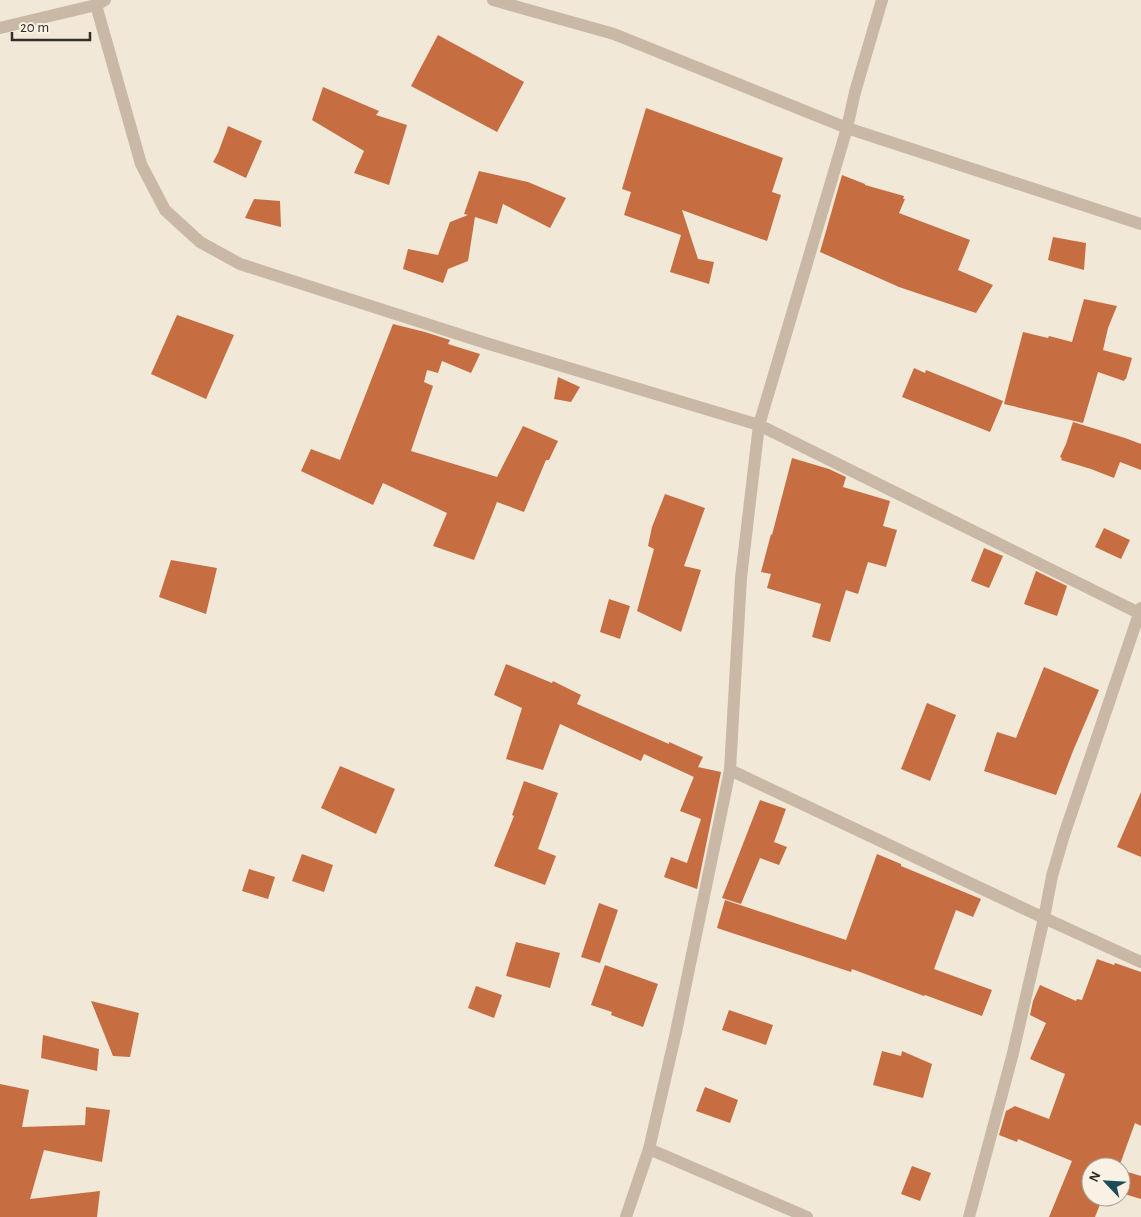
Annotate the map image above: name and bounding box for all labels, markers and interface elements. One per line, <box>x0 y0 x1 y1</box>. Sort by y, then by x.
scale bar <box>12 10 90 42</box>
text: 20 m <box>20 20 49 35</box>
north arrow <box>1081 1157 1131 1207</box>
text: N <box>1087 1170 1104 1184</box>

